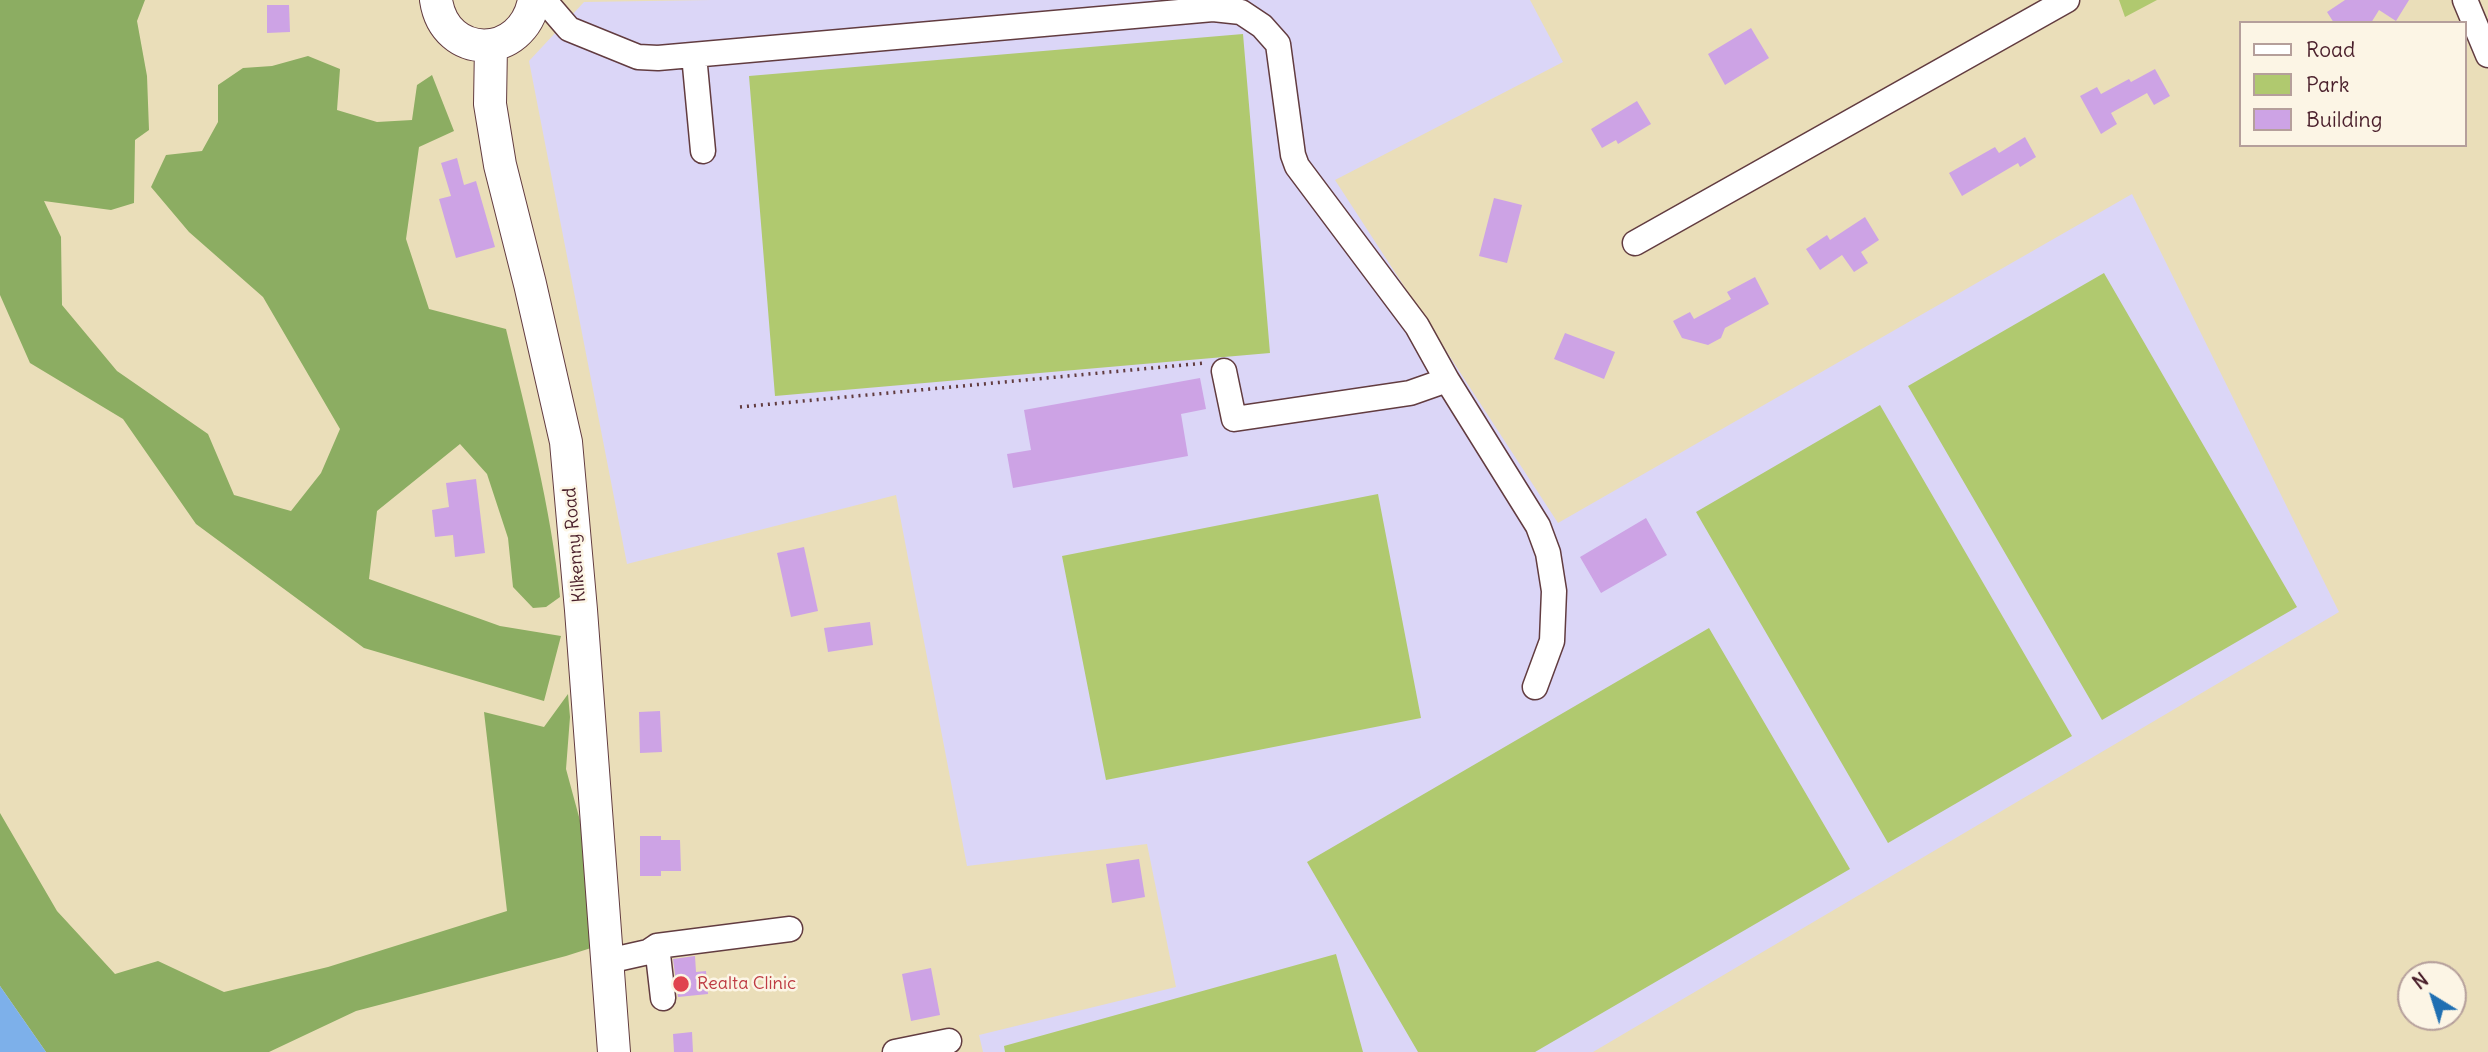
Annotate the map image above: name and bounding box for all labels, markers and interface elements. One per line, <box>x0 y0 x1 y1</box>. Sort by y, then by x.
legend <box>2240 21 2467 147</box>
text: Road <box>2306 36 2355 63</box>
text: Park <box>2306 71 2349 98</box>
text: Building <box>2306 106 2382 133</box>
street label: Kilkenny Road <box>559 487 591 603</box>
north arrow <box>2397 961 2467 1031</box>
text: N <box>2408 968 2433 995</box>
place label: Realta Clinic <box>697 973 796 995</box>
marker: Realta Clinic <box>671 974 691 994</box>

